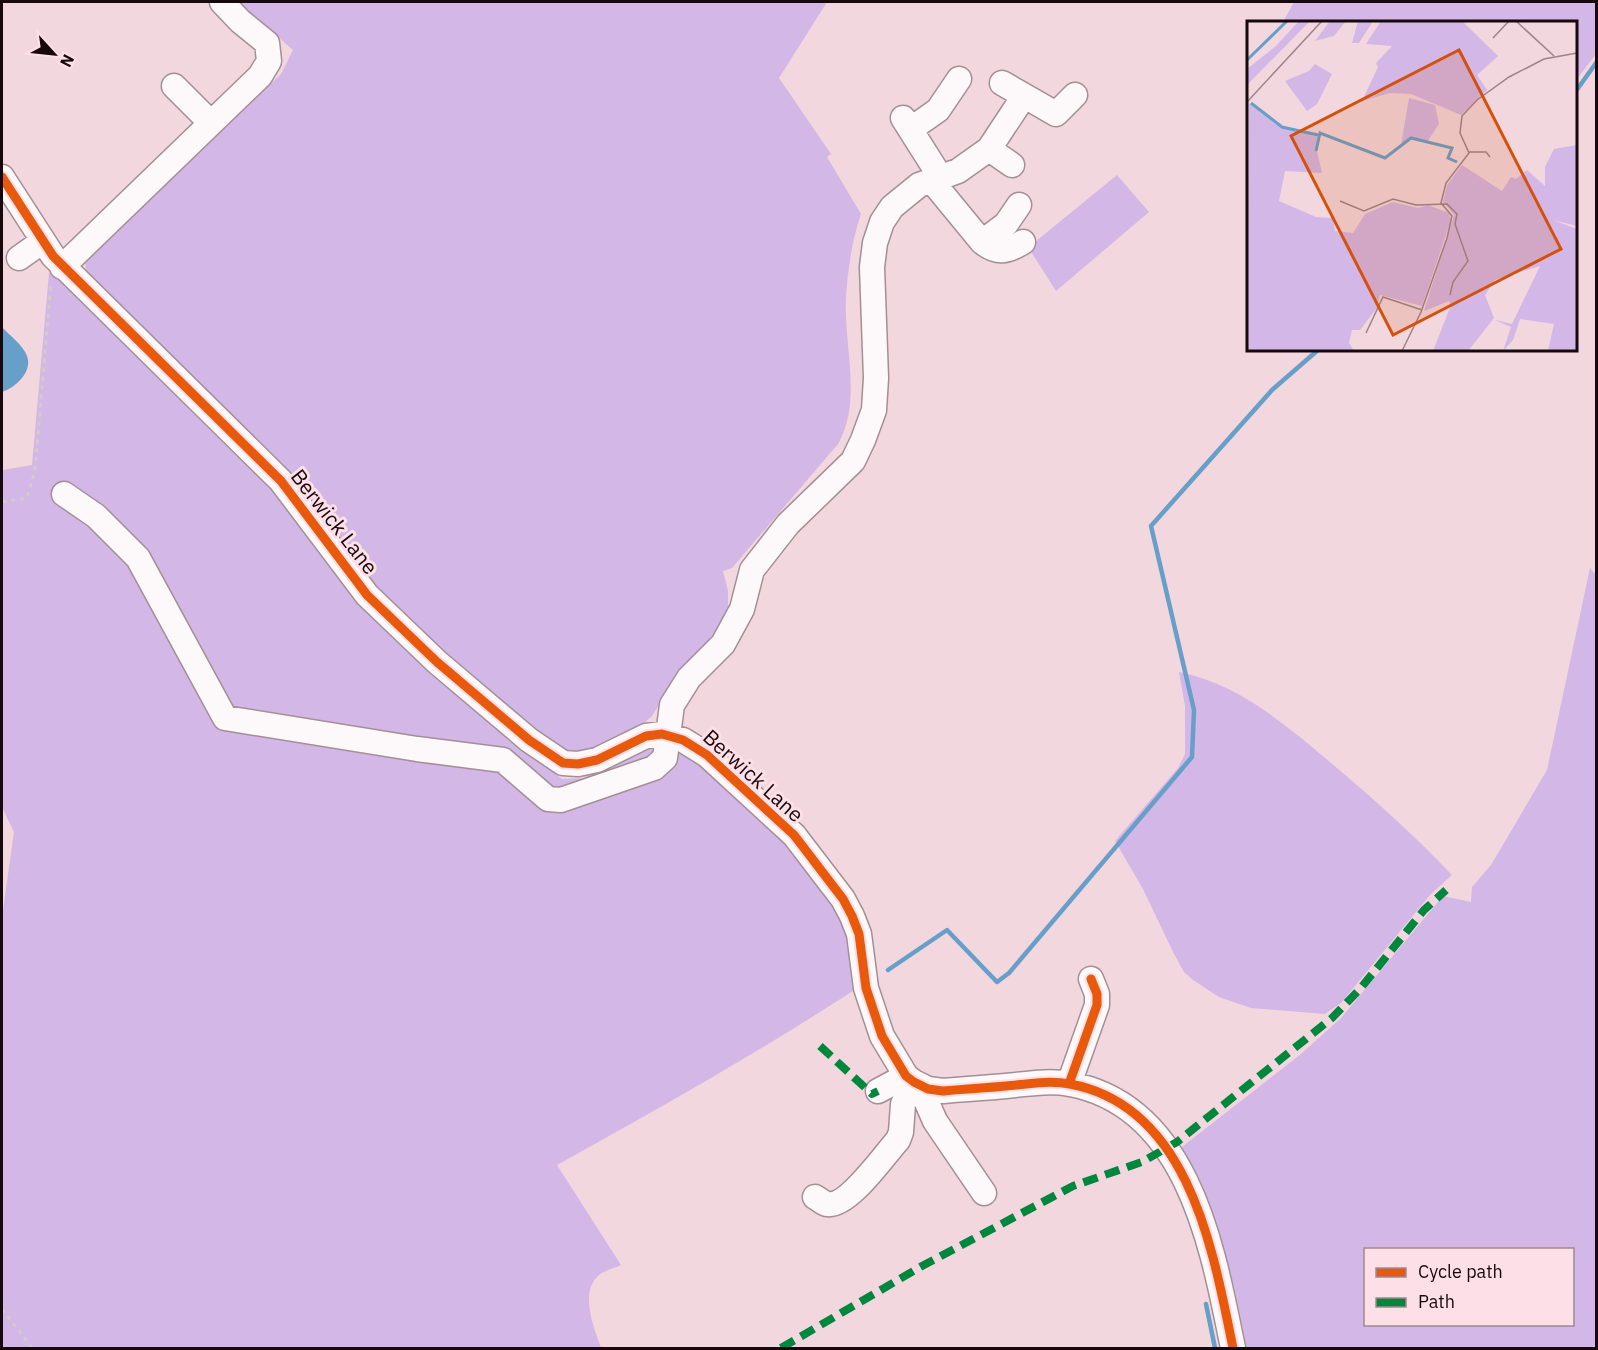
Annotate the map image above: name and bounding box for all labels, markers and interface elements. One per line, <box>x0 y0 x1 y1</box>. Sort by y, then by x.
inset map <box>1247 21 1577 351</box>
north arrow <box>24 24 84 84</box>
text: N <box>56 51 79 71</box>
street label: Berwick Lane <box>285 463 385 580</box>
street label: Berwick Lane <box>697 723 810 828</box>
legend <box>1364 1248 1574 1326</box>
text: Cycle path <box>1418 1260 1503 1283</box>
text: Path <box>1418 1290 1455 1313</box>

